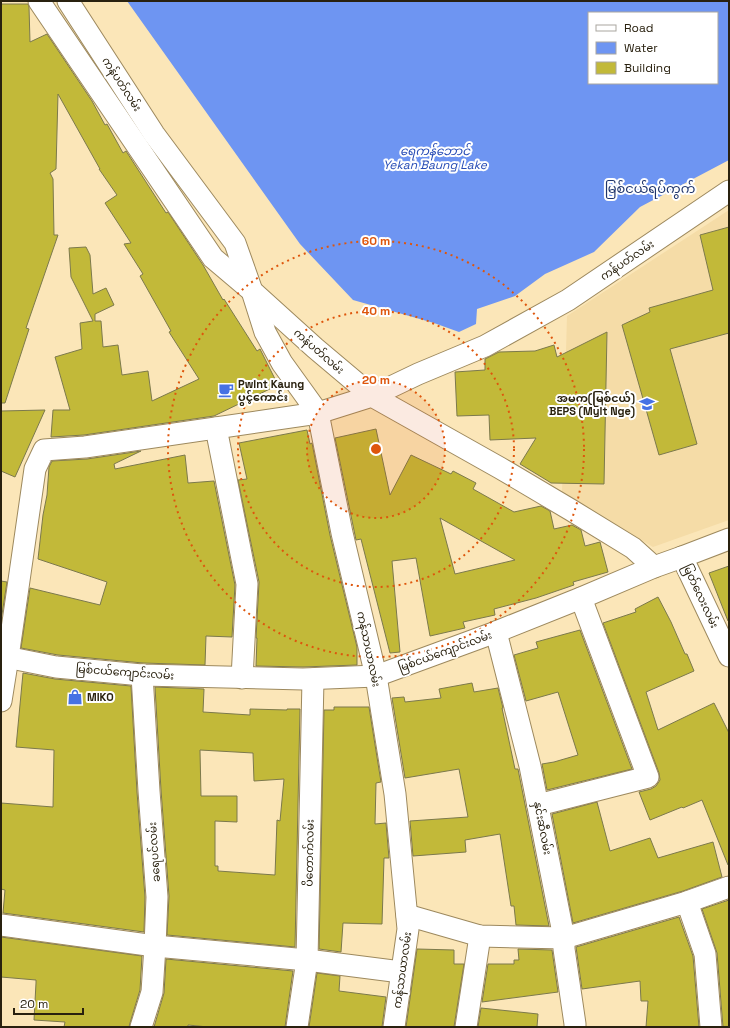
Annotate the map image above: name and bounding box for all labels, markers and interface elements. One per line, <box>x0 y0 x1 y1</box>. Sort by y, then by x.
legend <box>588 12 718 84</box>
text: Road <box>624 20 653 36</box>
text: Water <box>624 40 658 56</box>
street label: ကန်ပတ်လမ်း <box>98 54 145 115</box>
text: Building <box>624 60 671 76</box>
water label: ရေကန်ဘောင် Yekan Baung Lake <box>383 142 488 173</box>
district label: မြစ်ငယ်ရပ်ကွက် <box>605 180 695 199</box>
text: 60 m <box>362 233 390 249</box>
street label: ကန်ပတ်လမ်း <box>597 237 658 285</box>
text: 40 m <box>362 303 390 319</box>
street label: ကန်ပတ်လမ်း <box>290 325 347 378</box>
text: 20 m <box>362 372 390 388</box>
place label: Pwint Kaung ပွင့်ကောင်း <box>238 377 304 407</box>
cafe icon: Pwint Kaung ပွင့်ကောင်း <box>217 381 235 399</box>
place label: အမက(မြစ်ငယ်) BEPS (Myit Nge) <box>549 391 635 419</box>
school or university icon: အမက(မြစ်ငယ်) BEPS (Myit Nge) <box>638 395 656 413</box>
centre of rings <box>369 442 383 456</box>
street label: မြတ်လေးလမ်း <box>678 562 722 631</box>
street label: ကန်သာယာလမ်း <box>352 610 384 689</box>
street label: မြစ်ငယ်ကျောင်းလမ်း <box>396 628 495 676</box>
street label: မြစ်ငယ်ကျောင်းလမ်း <box>75 662 175 684</box>
shop icon: MIKO <box>66 688 84 706</box>
place label: MIKO <box>87 690 114 704</box>
street label: နှင်းဆီလမ်း <box>529 800 555 856</box>
street label: ပိတောက်လမ်း <box>301 819 317 887</box>
street label: ခရေပင်လမ်း <box>145 821 165 882</box>
street label: ကန်သာယာလမ်း <box>390 931 416 1009</box>
scale bar <box>14 990 83 1016</box>
text: 20 m <box>20 996 48 1012</box>

